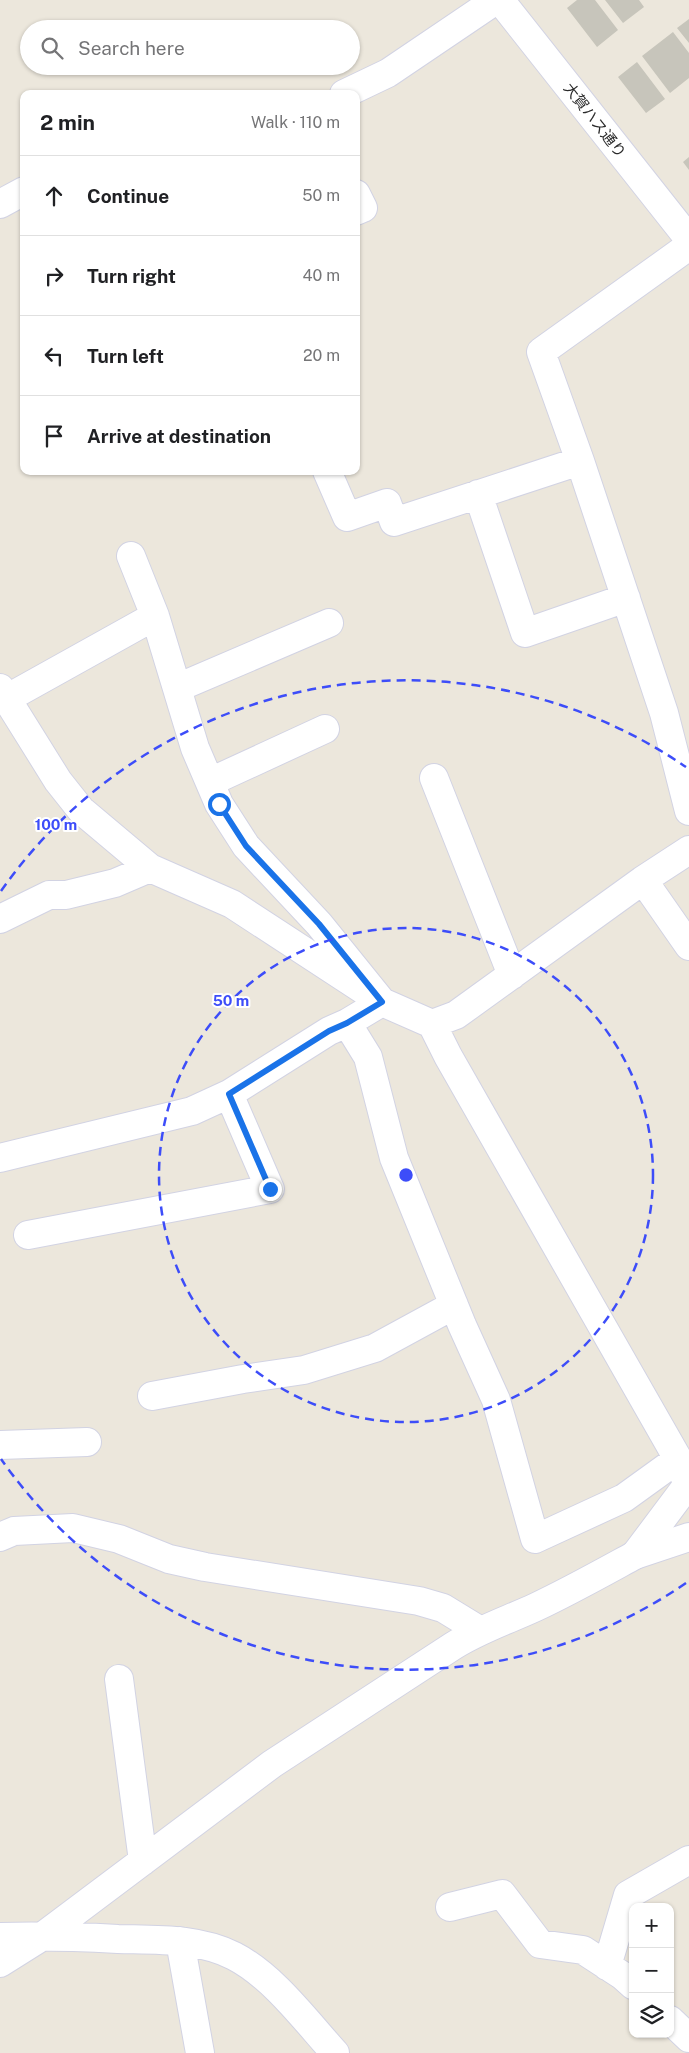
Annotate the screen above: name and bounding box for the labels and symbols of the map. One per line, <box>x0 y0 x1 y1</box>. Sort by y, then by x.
street label: 大賀ハス通り <box>561 79 629 161</box>
route start <box>208 793 231 816</box>
text: 100 m <box>35 816 77 833</box>
text: 50 m <box>213 992 249 1009</box>
centre of rings <box>397 1166 415 1184</box>
route end <box>259 1178 282 1201</box>

